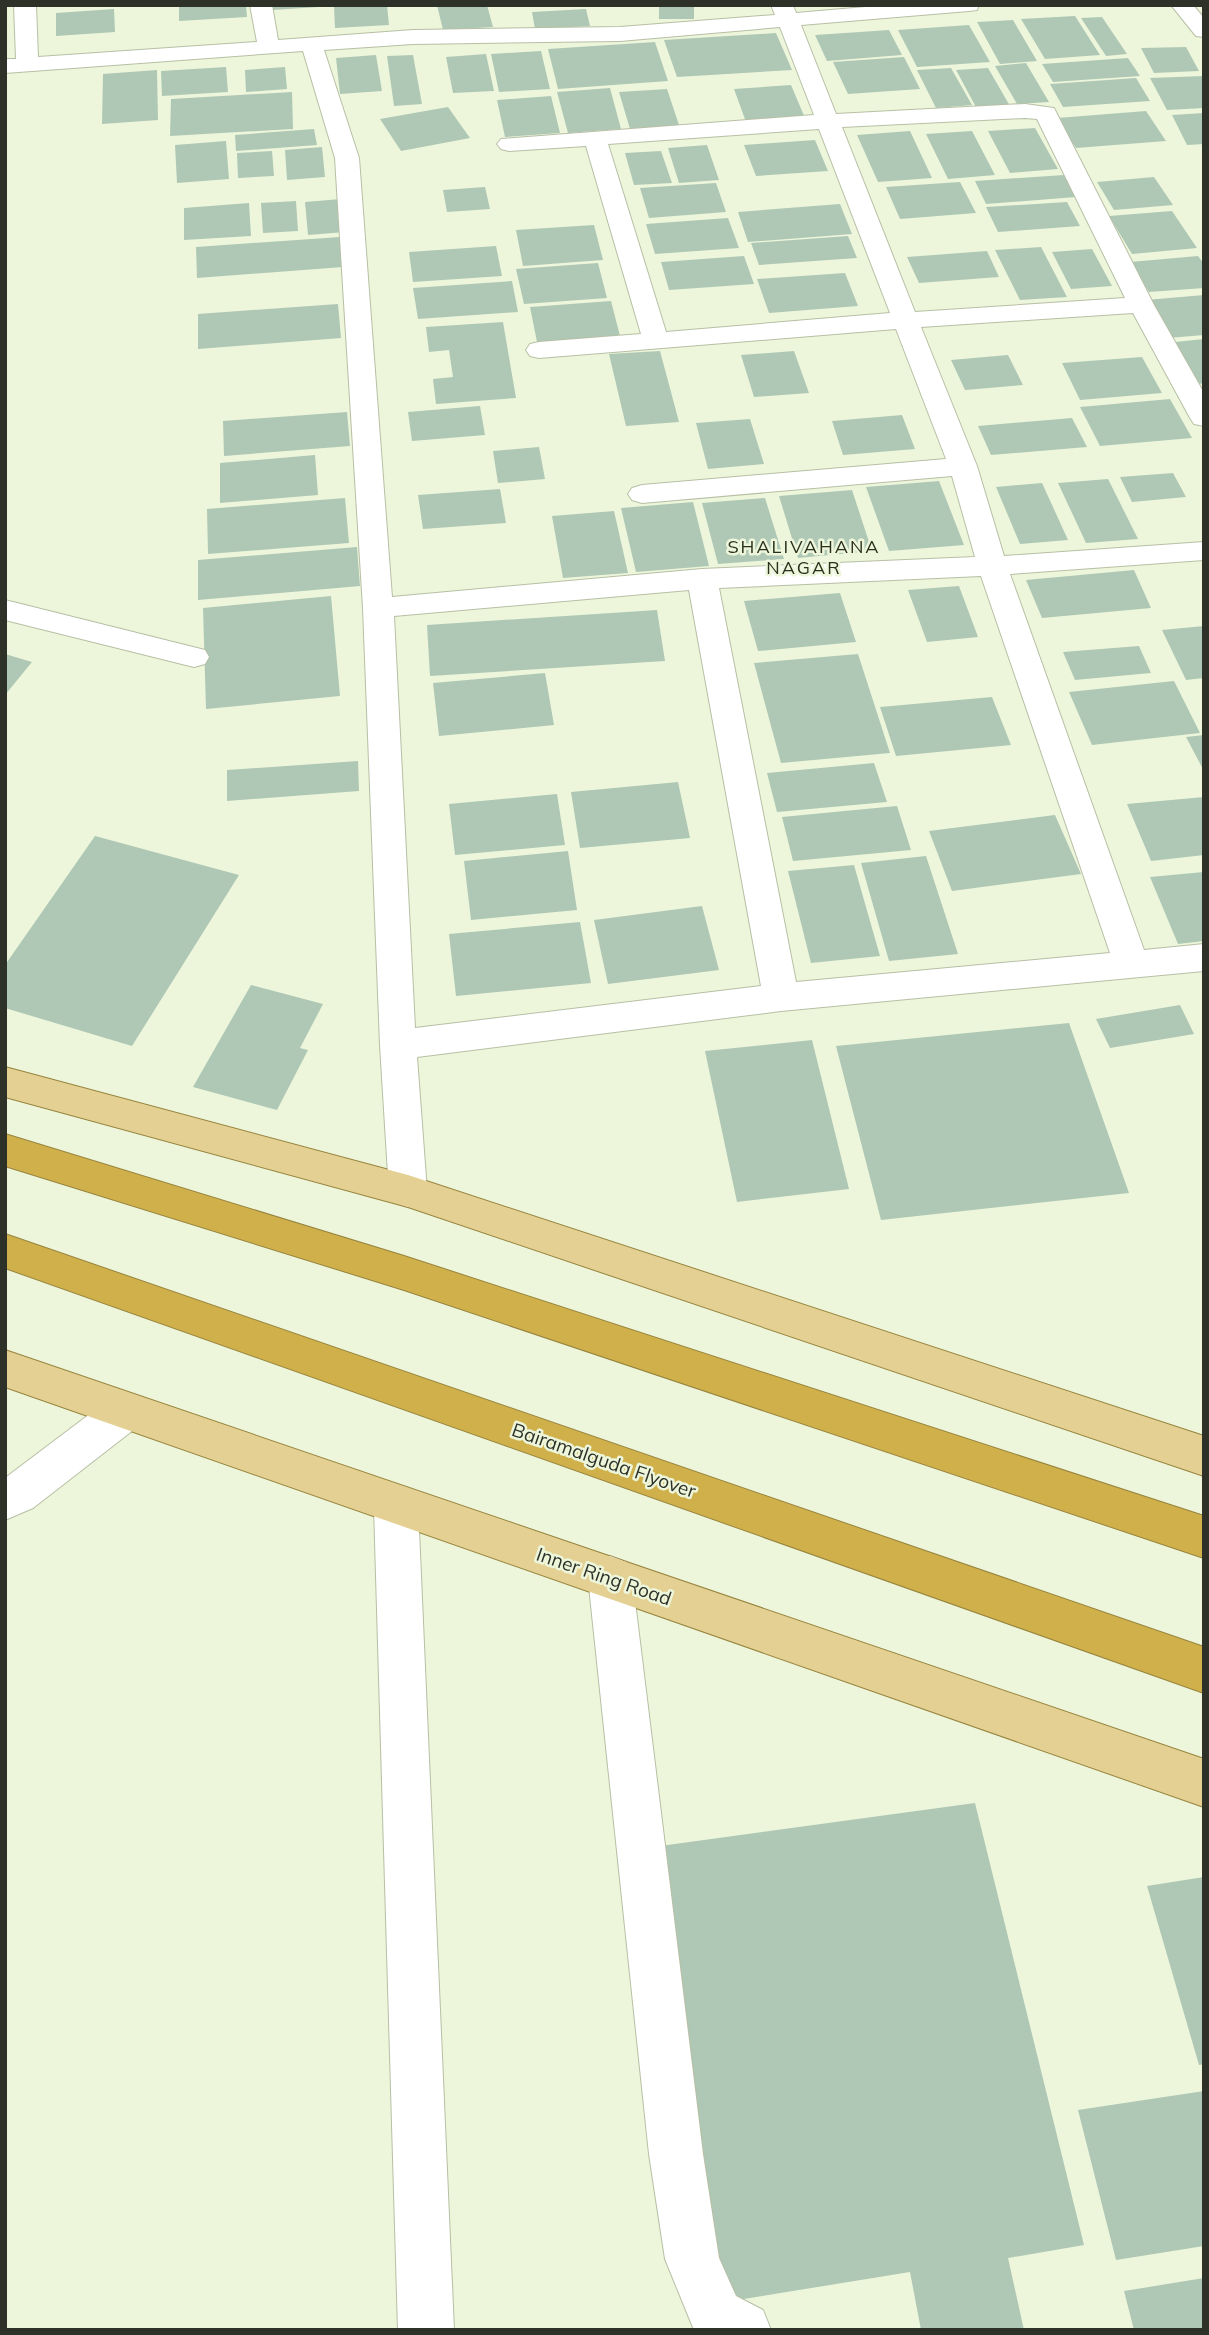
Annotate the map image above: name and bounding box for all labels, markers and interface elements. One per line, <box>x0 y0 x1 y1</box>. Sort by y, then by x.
district label: SHALIVAHANA NAGAR <box>727 535 881 579</box>
street label: Bairamalguda Flyover <box>509 1417 699 1503</box>
street label: Inner Ring Road <box>533 1542 675 1610</box>

